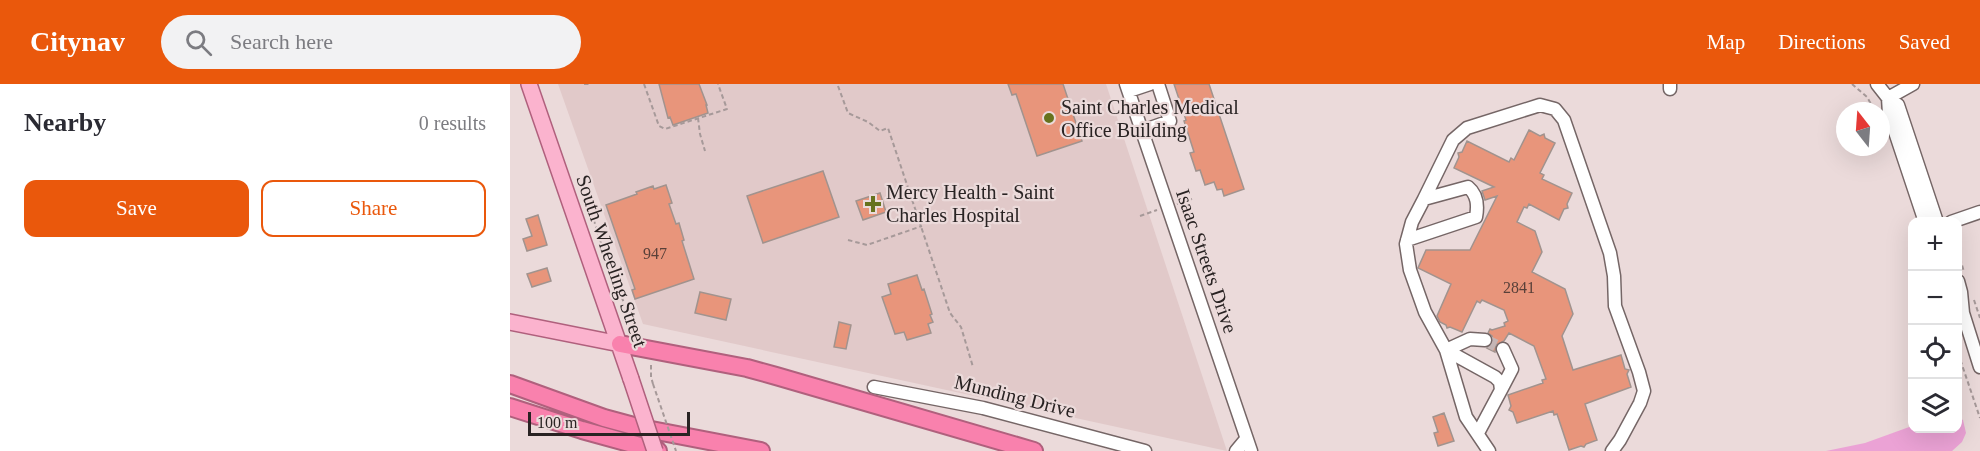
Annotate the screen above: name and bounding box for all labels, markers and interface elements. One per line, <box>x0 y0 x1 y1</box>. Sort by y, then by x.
search box <box>161 15 581 69</box>
text: Citynav <box>30 26 125 57</box>
icon: search <box>182 26 215 59</box>
text: Search here <box>230 29 333 54</box>
text: Map <box>1707 30 1745 54</box>
text: Directions <box>1778 30 1866 54</box>
text: Saved <box>1899 30 1950 54</box>
place label: Saint Charles Medical Office Building <box>1061 96 1239 142</box>
north arrow <box>1836 102 1890 156</box>
text: Nearby <box>24 108 106 137</box>
marker: Saint Charles Medical Office Building <box>1042 111 1056 125</box>
text: 0 results <box>419 112 486 134</box>
street label: South Wheeling Street <box>571 172 652 351</box>
button: Save <box>24 180 249 237</box>
button: Share <box>261 180 486 237</box>
place label: Mercy Health - Saint Charles Hospital <box>886 181 1055 227</box>
street label: Isaac Streets Drive <box>1172 186 1242 336</box>
marker: Mercy Health - Saint Charles Hospital <box>864 195 882 213</box>
map controls <box>1908 217 1962 433</box>
button: + <box>1908 217 1962 271</box>
house number: 947 <box>643 245 667 262</box>
button: − <box>1908 271 1962 325</box>
house number: 2841 <box>1503 279 1535 296</box>
button: locate <box>1908 325 1962 379</box>
street label: Munding Drive <box>952 370 1078 423</box>
button: layers <box>1908 379 1962 433</box>
scale bar <box>528 409 690 436</box>
text: 100 m <box>537 414 577 431</box>

